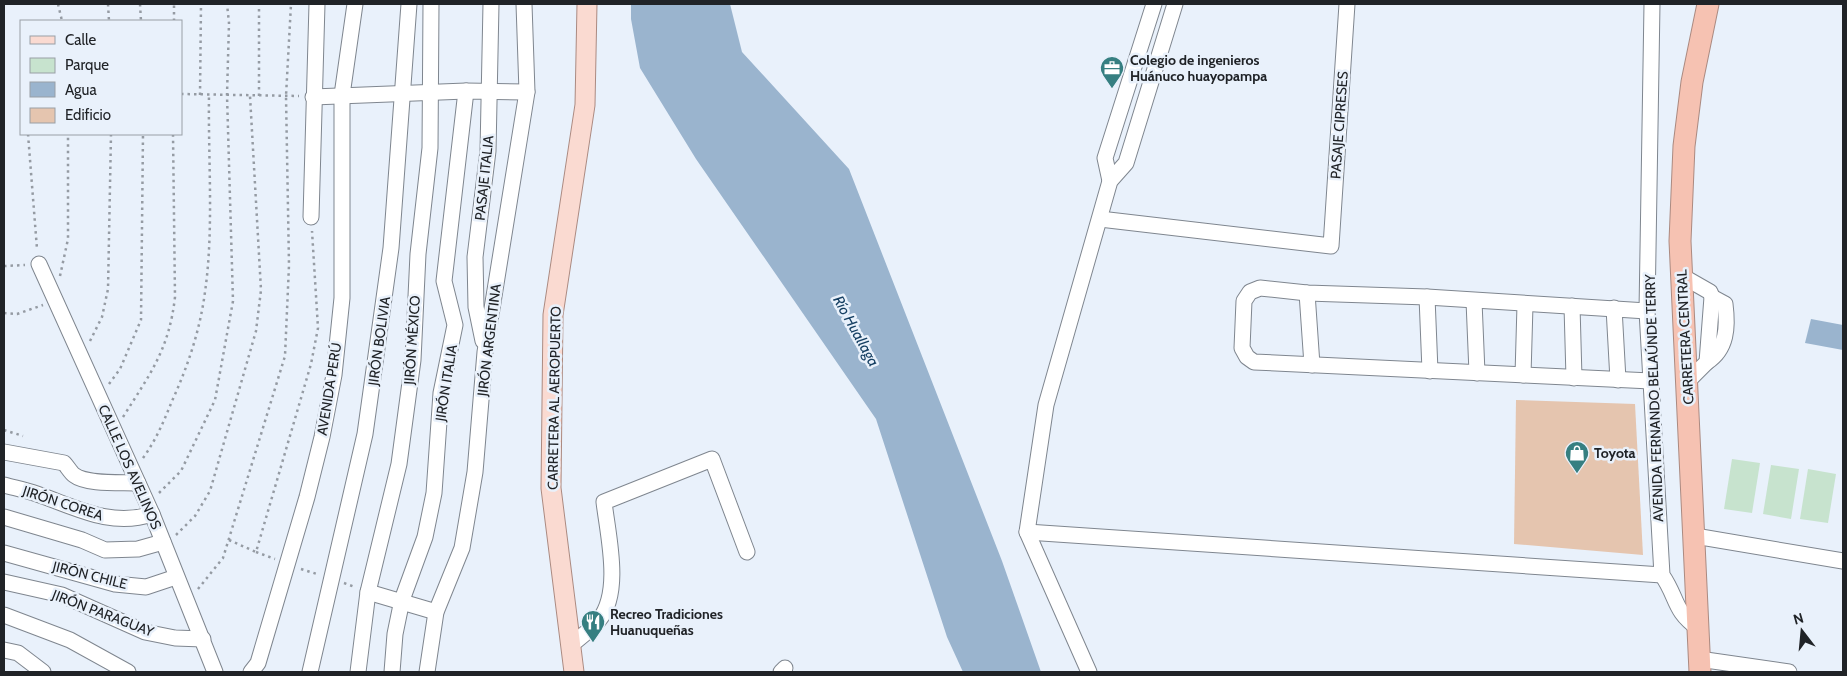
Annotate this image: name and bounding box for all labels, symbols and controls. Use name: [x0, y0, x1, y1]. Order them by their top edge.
legend: [20, 20, 182, 135]
text: Calle: [65, 31, 96, 49]
place label: Colegio de ingenieros Huánuco huayopampa: [1130, 51, 1267, 85]
office icon: Colegio de ingenieros Huánuco huayopampa: [1099, 55, 1125, 89]
text: Parque: [65, 56, 109, 74]
street label: PASAJE CIPRESES: [1326, 71, 1352, 179]
text: Agua: [65, 81, 97, 99]
text: Edificio: [65, 106, 111, 124]
street label: PASAJE ITALIA: [471, 134, 497, 221]
street label: CARRETERA CENTRAL: [1672, 269, 1698, 405]
street label: AVENIDA FERNANDO BELAÚNDE TERRY: [1641, 273, 1667, 522]
street label: JIRÓN ARGENTINA: [473, 282, 505, 398]
water label: Río Huallaga: [829, 293, 883, 369]
street label: JIRÓN BOLIVIA: [364, 295, 394, 388]
street label: JIRÓN MÉXICO: [400, 295, 424, 386]
street label: CARRETERA AL AEROPUERTO: [543, 306, 565, 490]
street label: AVENIDA PERÚ: [313, 341, 345, 437]
street label: JIRÓN ITALIA: [431, 343, 461, 424]
street label: CALLE LOS AVELINOS: [94, 402, 166, 532]
shop icon: Toyota: [1564, 440, 1590, 474]
place label: Toyota: [1594, 444, 1636, 462]
street label: JIRÓN COREA: [20, 481, 106, 525]
street label: JIRÓN CHILE: [50, 557, 129, 593]
street label: JIRÓN PARAGUAY: [49, 585, 157, 641]
place label: Recreo Tradiciones Huanuqueñas: [610, 605, 723, 639]
north arrow: [1777, 606, 1827, 656]
text: N: [1791, 608, 1806, 629]
restaurant icon: Recreo Tradiciones Huanuqueñas: [580, 609, 606, 643]

